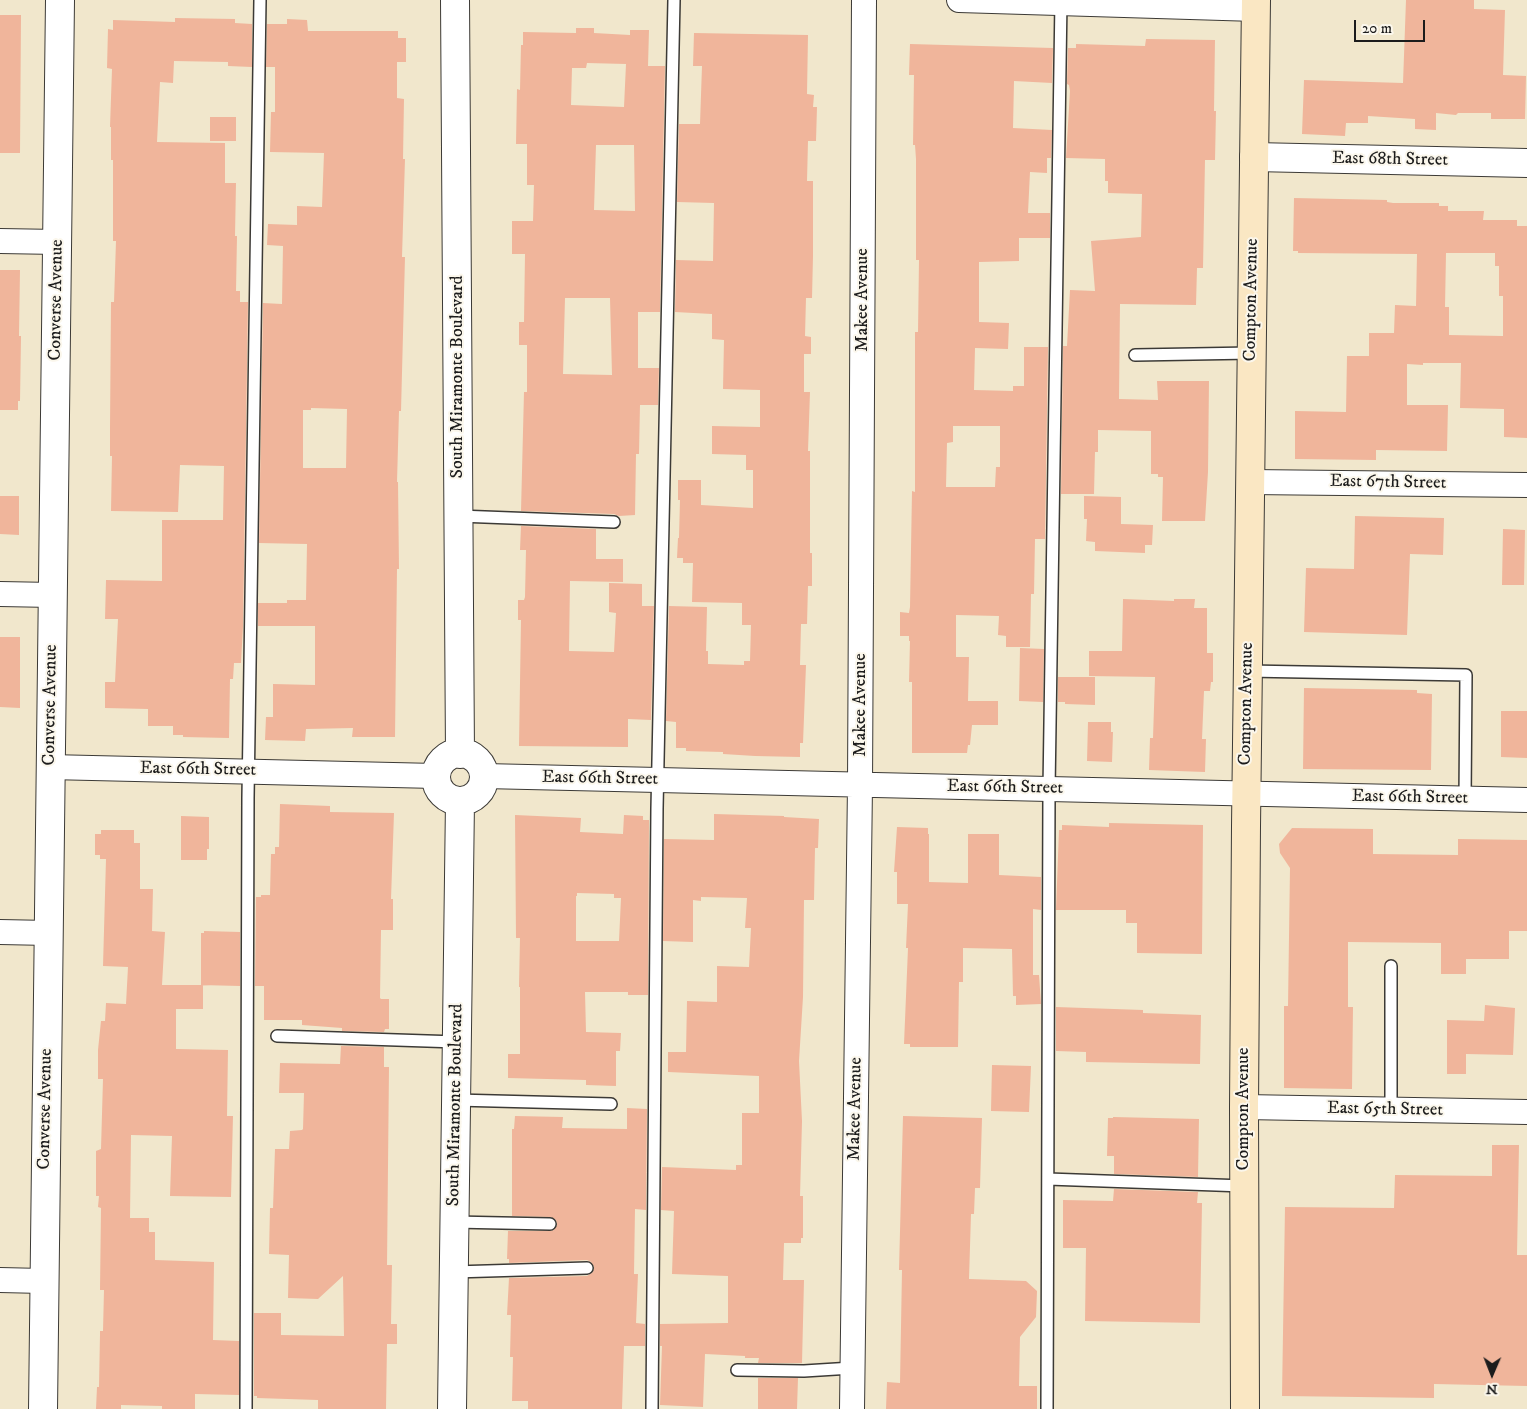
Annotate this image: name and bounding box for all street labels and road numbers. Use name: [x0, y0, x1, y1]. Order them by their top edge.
street label: East 68th Street: [1332, 148, 1448, 172]
street label: Compton Avenue: [1240, 238, 1264, 362]
street label: Converse Avenue: [45, 239, 69, 361]
street label: Makee Avenue: [852, 248, 874, 352]
street label: South Miramonte Boulevard: [447, 276, 469, 478]
street label: East 67th Street: [1330, 471, 1446, 495]
street label: Compton Avenue: [1235, 642, 1259, 766]
street label: Converse Avenue: [39, 644, 63, 766]
street label: Makee Avenue: [850, 653, 872, 757]
street label: East 66th Street: [140, 758, 256, 782]
street label: East 66th Street: [542, 767, 658, 791]
street label: East 66th Street: [947, 776, 1063, 800]
street label: East 66th Street: [1352, 786, 1468, 810]
street label: South Miramonte Boulevard: [443, 1003, 469, 1207]
street label: Converse Avenue: [34, 1048, 58, 1170]
street label: Compton Avenue: [1233, 1048, 1255, 1170]
street label: Makee Avenue: [844, 1057, 868, 1161]
street label: East 65th Street: [1327, 1098, 1443, 1122]

